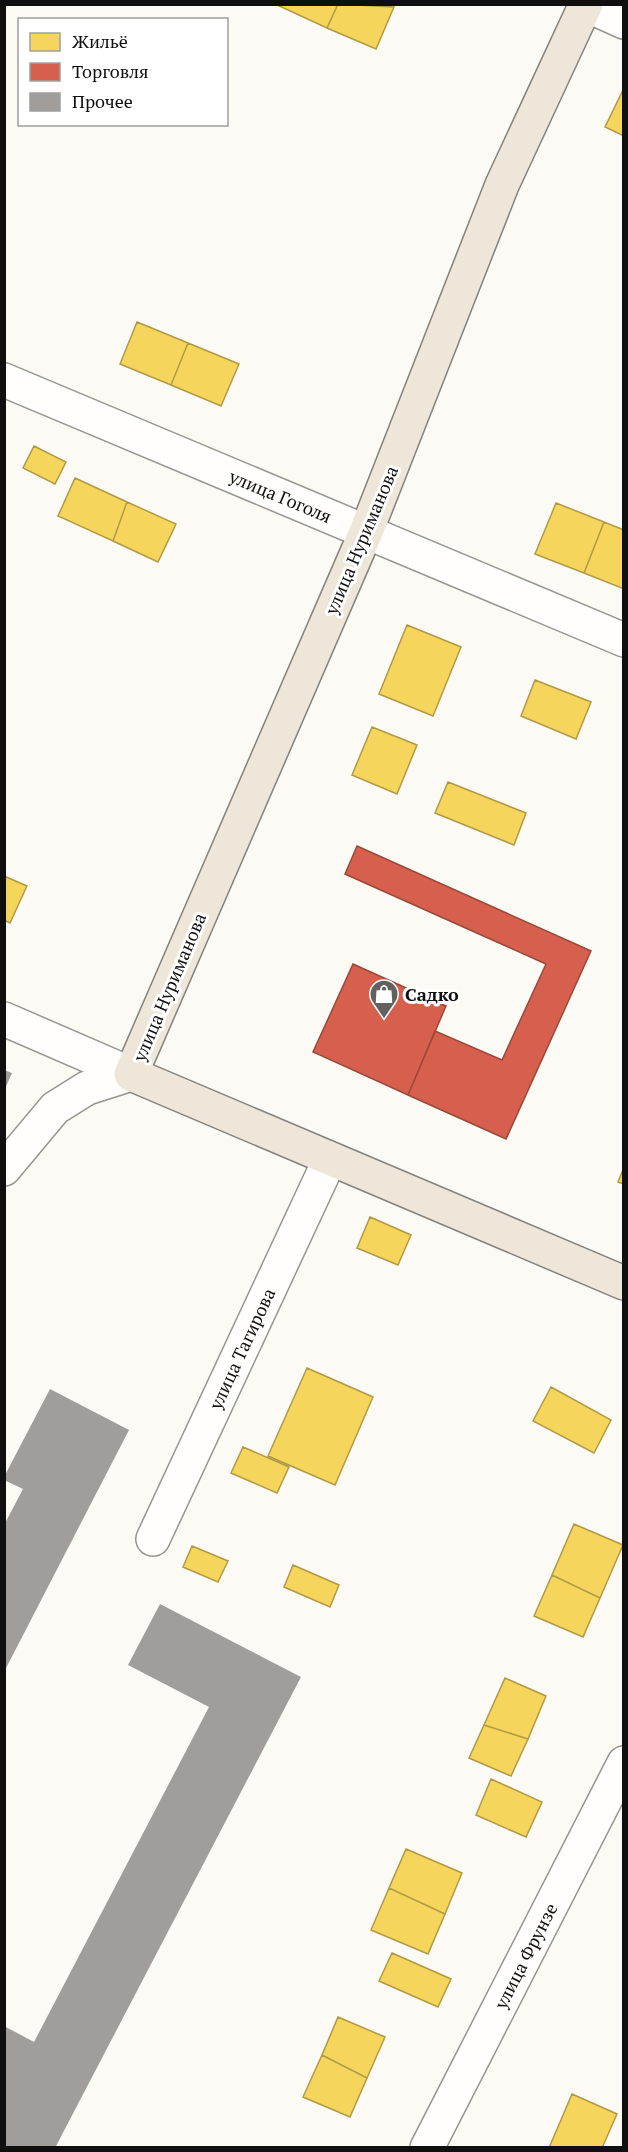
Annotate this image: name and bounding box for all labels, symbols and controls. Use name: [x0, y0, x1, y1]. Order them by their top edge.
legend: [18, 18, 228, 126]
text: Жильё: [72, 29, 128, 53]
text: Торговля: [72, 59, 149, 83]
text: Прочее: [72, 89, 133, 113]
street label: улица Нуриманова: [318, 462, 403, 619]
street label: улица Гоголя: [225, 464, 336, 528]
street label: улица Нуриманова: [126, 909, 211, 1066]
shop icon: Садко: [368, 978, 400, 1020]
place label: Садко: [405, 982, 459, 1006]
street label: улица Тагирова: [203, 1284, 280, 1414]
street label: улица Фрунзе: [488, 1899, 562, 2014]

